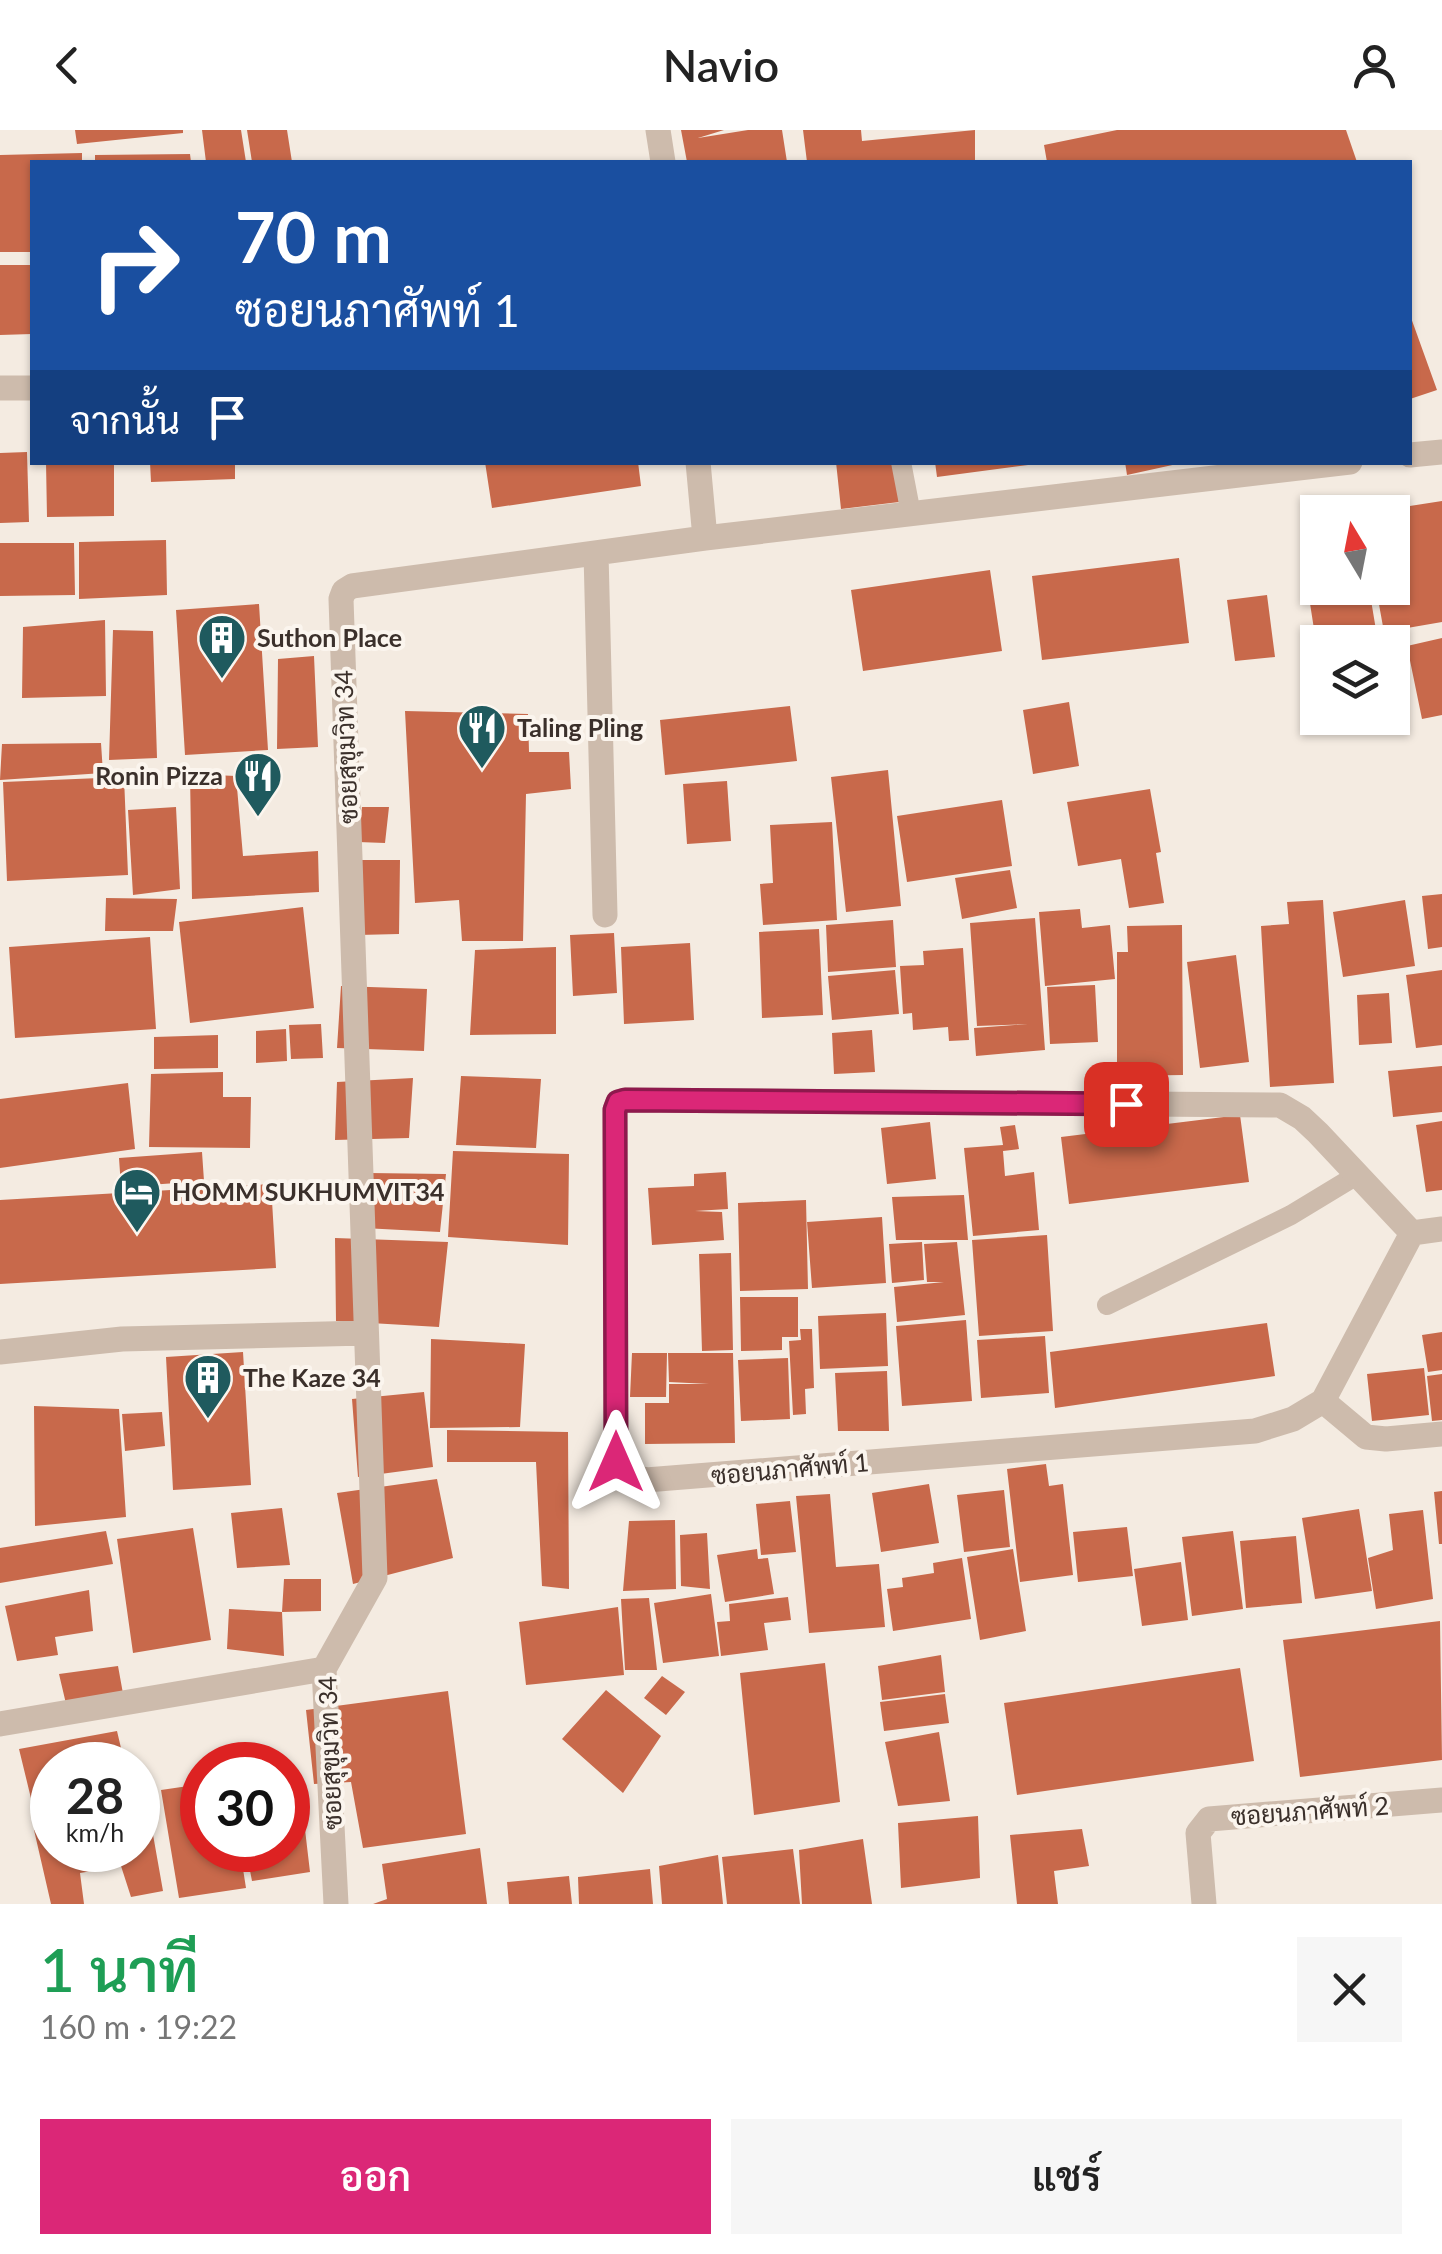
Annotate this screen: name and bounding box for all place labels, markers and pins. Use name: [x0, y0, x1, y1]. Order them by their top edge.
building icon: Suthon Place: [196, 612, 248, 680]
place label: Suthon Place: [257, 622, 402, 652]
restaurant icon: Taling Pling: [456, 702, 508, 770]
place label: Taling Pling: [517, 712, 643, 742]
restaurant icon: Ronin Pizza: [232, 750, 284, 818]
place label: Ronin Pizza: [95, 760, 223, 790]
pin: [1084, 1062, 1169, 1147]
hotel icon: HOMM SUKHUMVIT34: [111, 1166, 163, 1234]
place label: HOMM SUKHUMVIT34: [172, 1176, 444, 1206]
building icon: The Kaze 34: [182, 1352, 234, 1420]
place label: The Kaze 34: [243, 1362, 381, 1392]

